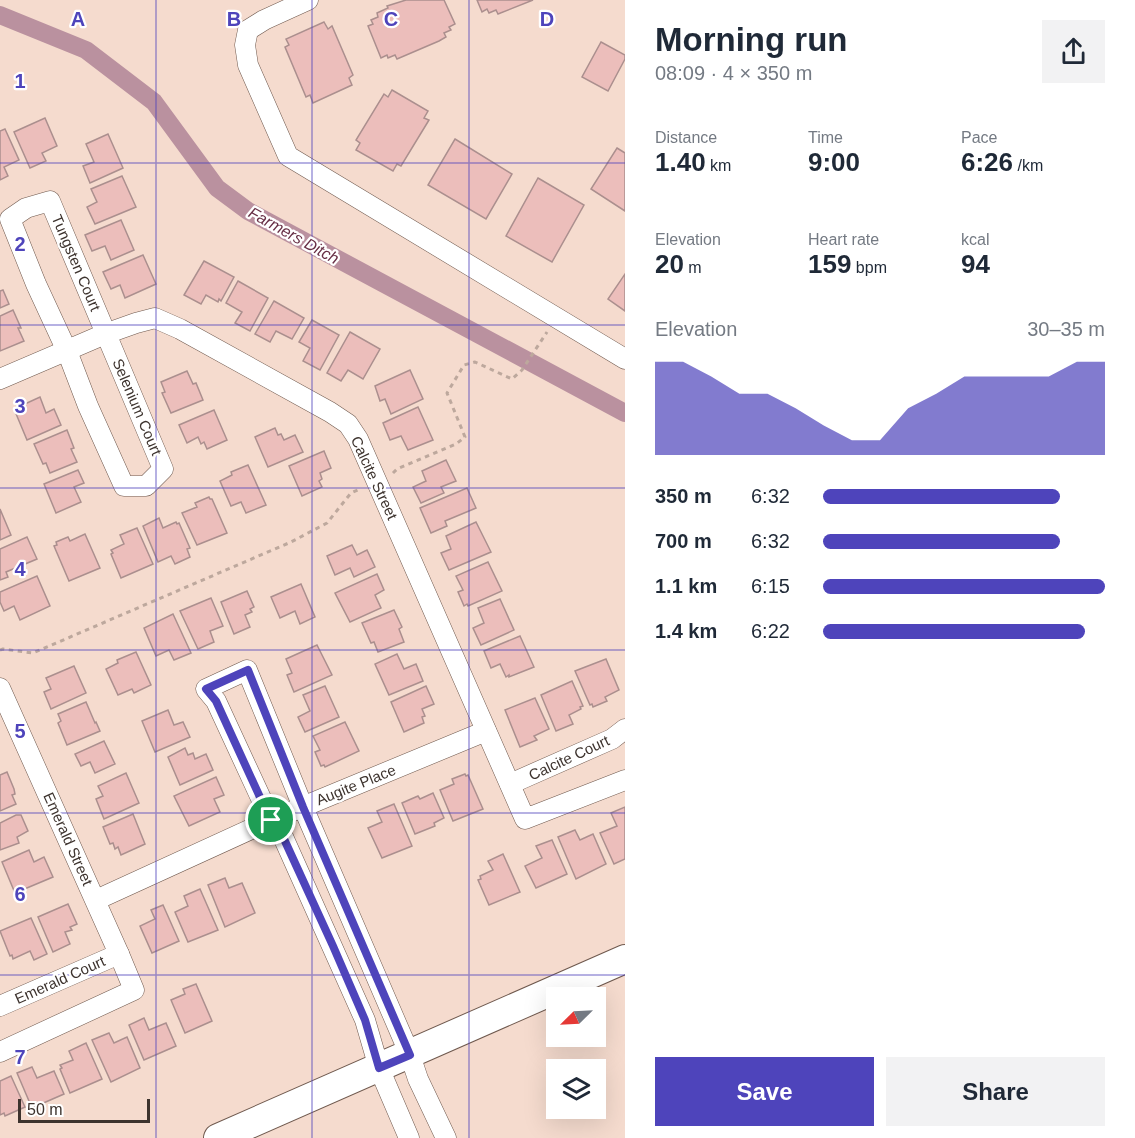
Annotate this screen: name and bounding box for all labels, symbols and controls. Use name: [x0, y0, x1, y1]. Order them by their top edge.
text: A: [71, 8, 85, 30]
text: B: [227, 8, 241, 30]
text: C: [384, 8, 398, 30]
text: D: [540, 8, 554, 30]
button: share: [1042, 20, 1105, 83]
text: Morning run: [655, 21, 847, 58]
text: 08:09 · 4 × 350 m: [655, 62, 812, 84]
text: 1: [14, 70, 26, 92]
text: Distance: [655, 129, 717, 146]
text: Time: [808, 129, 843, 146]
text: Pace: [961, 129, 997, 146]
text: 1.40: [655, 147, 706, 177]
text: 9:00: [808, 147, 860, 177]
text: 6:26: [961, 147, 1013, 177]
text: km: [706, 157, 731, 174]
text: /km: [1013, 157, 1043, 174]
water label: Farmers Ditch: [246, 204, 342, 267]
street label: Tungsten Court: [49, 212, 105, 314]
text: Elevation: [655, 231, 721, 248]
text: Heart rate: [808, 231, 879, 248]
text: kcal: [961, 231, 989, 248]
text: 2: [14, 233, 26, 255]
text: 20: [655, 249, 684, 279]
text: 159: [808, 249, 851, 279]
text: 94: [961, 249, 990, 279]
text: m: [684, 259, 702, 276]
text: bpm: [851, 259, 887, 276]
text: Elevation: [655, 318, 737, 340]
text: 30–35 m: [1027, 318, 1105, 340]
street label: Selenium Court: [109, 356, 166, 458]
text: 3: [14, 395, 26, 417]
street label: Calcite Street: [348, 433, 402, 523]
text: 350 m: [655, 485, 712, 507]
text: 6:32: [751, 485, 790, 507]
text: 700 m: [655, 530, 712, 552]
text: 6:32: [751, 530, 790, 552]
text: 4: [14, 558, 26, 580]
text: 1.1 km: [655, 575, 717, 597]
text: 6:15: [751, 575, 790, 597]
text: 1.4 km: [655, 620, 717, 642]
text: 6:22: [751, 620, 790, 642]
text: 5: [14, 720, 26, 742]
street label: Calcite Court: [526, 731, 612, 784]
street label: Augite Place: [314, 761, 398, 808]
street label: Emerald Street: [40, 790, 97, 889]
pin: [245, 794, 296, 845]
icon: arrive: [254, 803, 287, 836]
text: 6: [14, 883, 26, 905]
street label: Emerald Court: [12, 952, 108, 1007]
north arrow: [546, 987, 606, 1047]
map controls: [546, 987, 606, 1119]
text: 7: [14, 1046, 26, 1068]
button: Save: [655, 1057, 874, 1126]
button: Share: [886, 1057, 1105, 1126]
button: layers: [546, 1059, 606, 1119]
scale bar: [18, 1096, 150, 1124]
text: 50 m: [27, 1101, 63, 1118]

